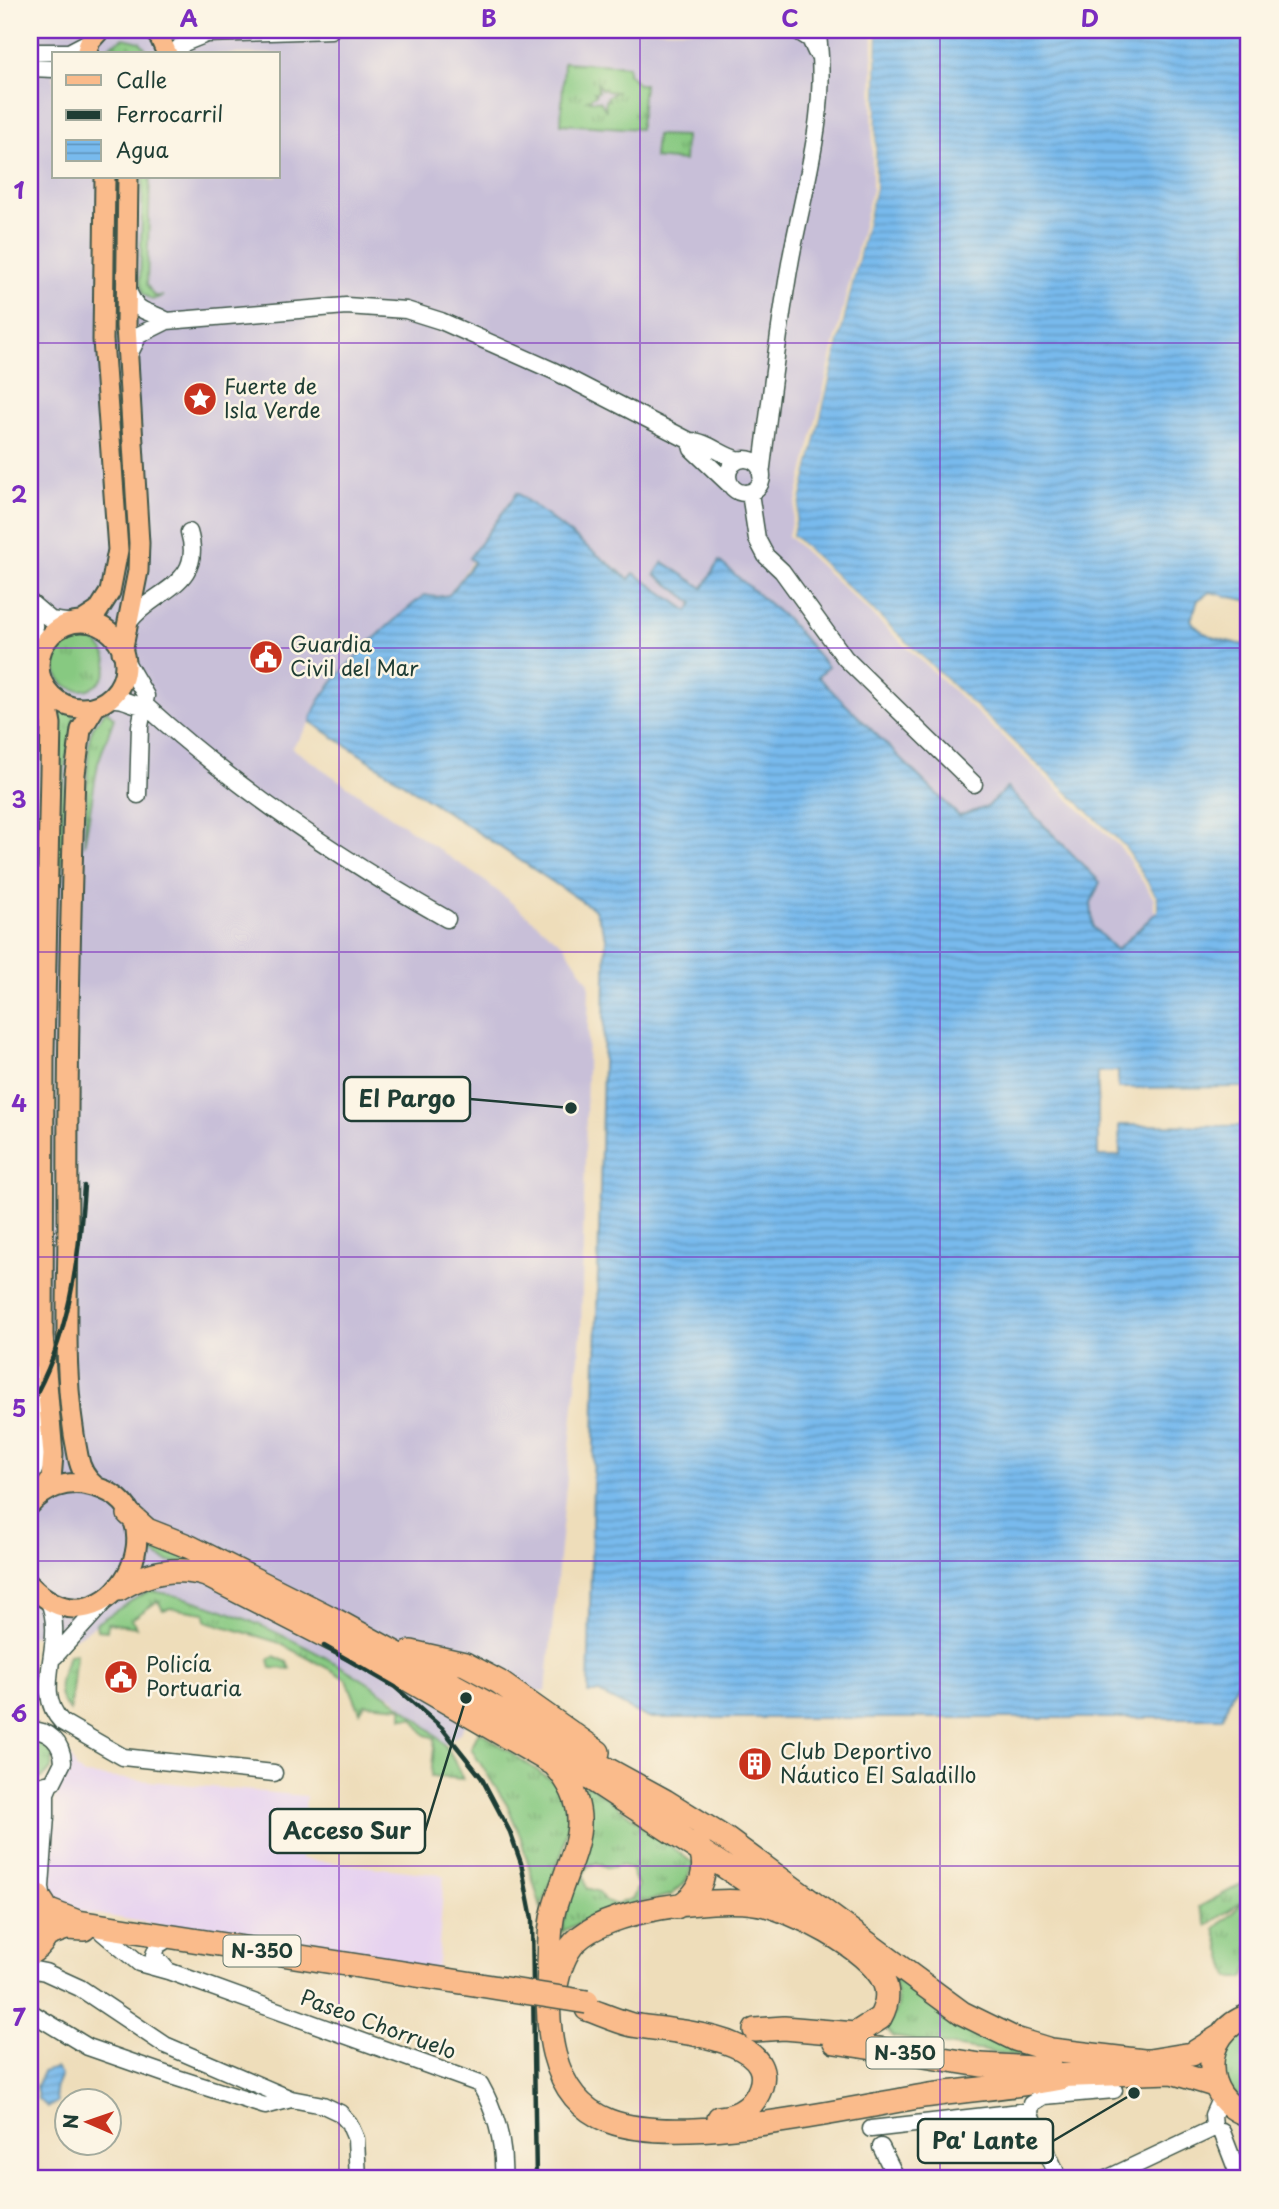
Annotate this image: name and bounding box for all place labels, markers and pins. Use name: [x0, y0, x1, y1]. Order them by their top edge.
place label: Fuerte de Isla Verde: [224, 369, 321, 425]
place icon: Fuerte de Isla Verde: [181, 380, 219, 418]
place label: Guardia Civil del Mar: [290, 627, 419, 683]
public building icon: Guardia Civil del Mar: [247, 638, 285, 676]
callout: El Pargo: [344, 1077, 470, 1121]
place label: Policía Portuaria: [146, 1647, 242, 1703]
public building icon: Policía Portuaria: [102, 1658, 140, 1696]
place label: Club Deportivo Náutico El Saladillo: [780, 1734, 976, 1790]
building icon: Club Deportivo Náutico El Saladillo: [736, 1745, 774, 1783]
callout: Acceso Sur: [270, 1809, 425, 1853]
callout: Pa' Lante: [918, 2119, 1053, 2163]

